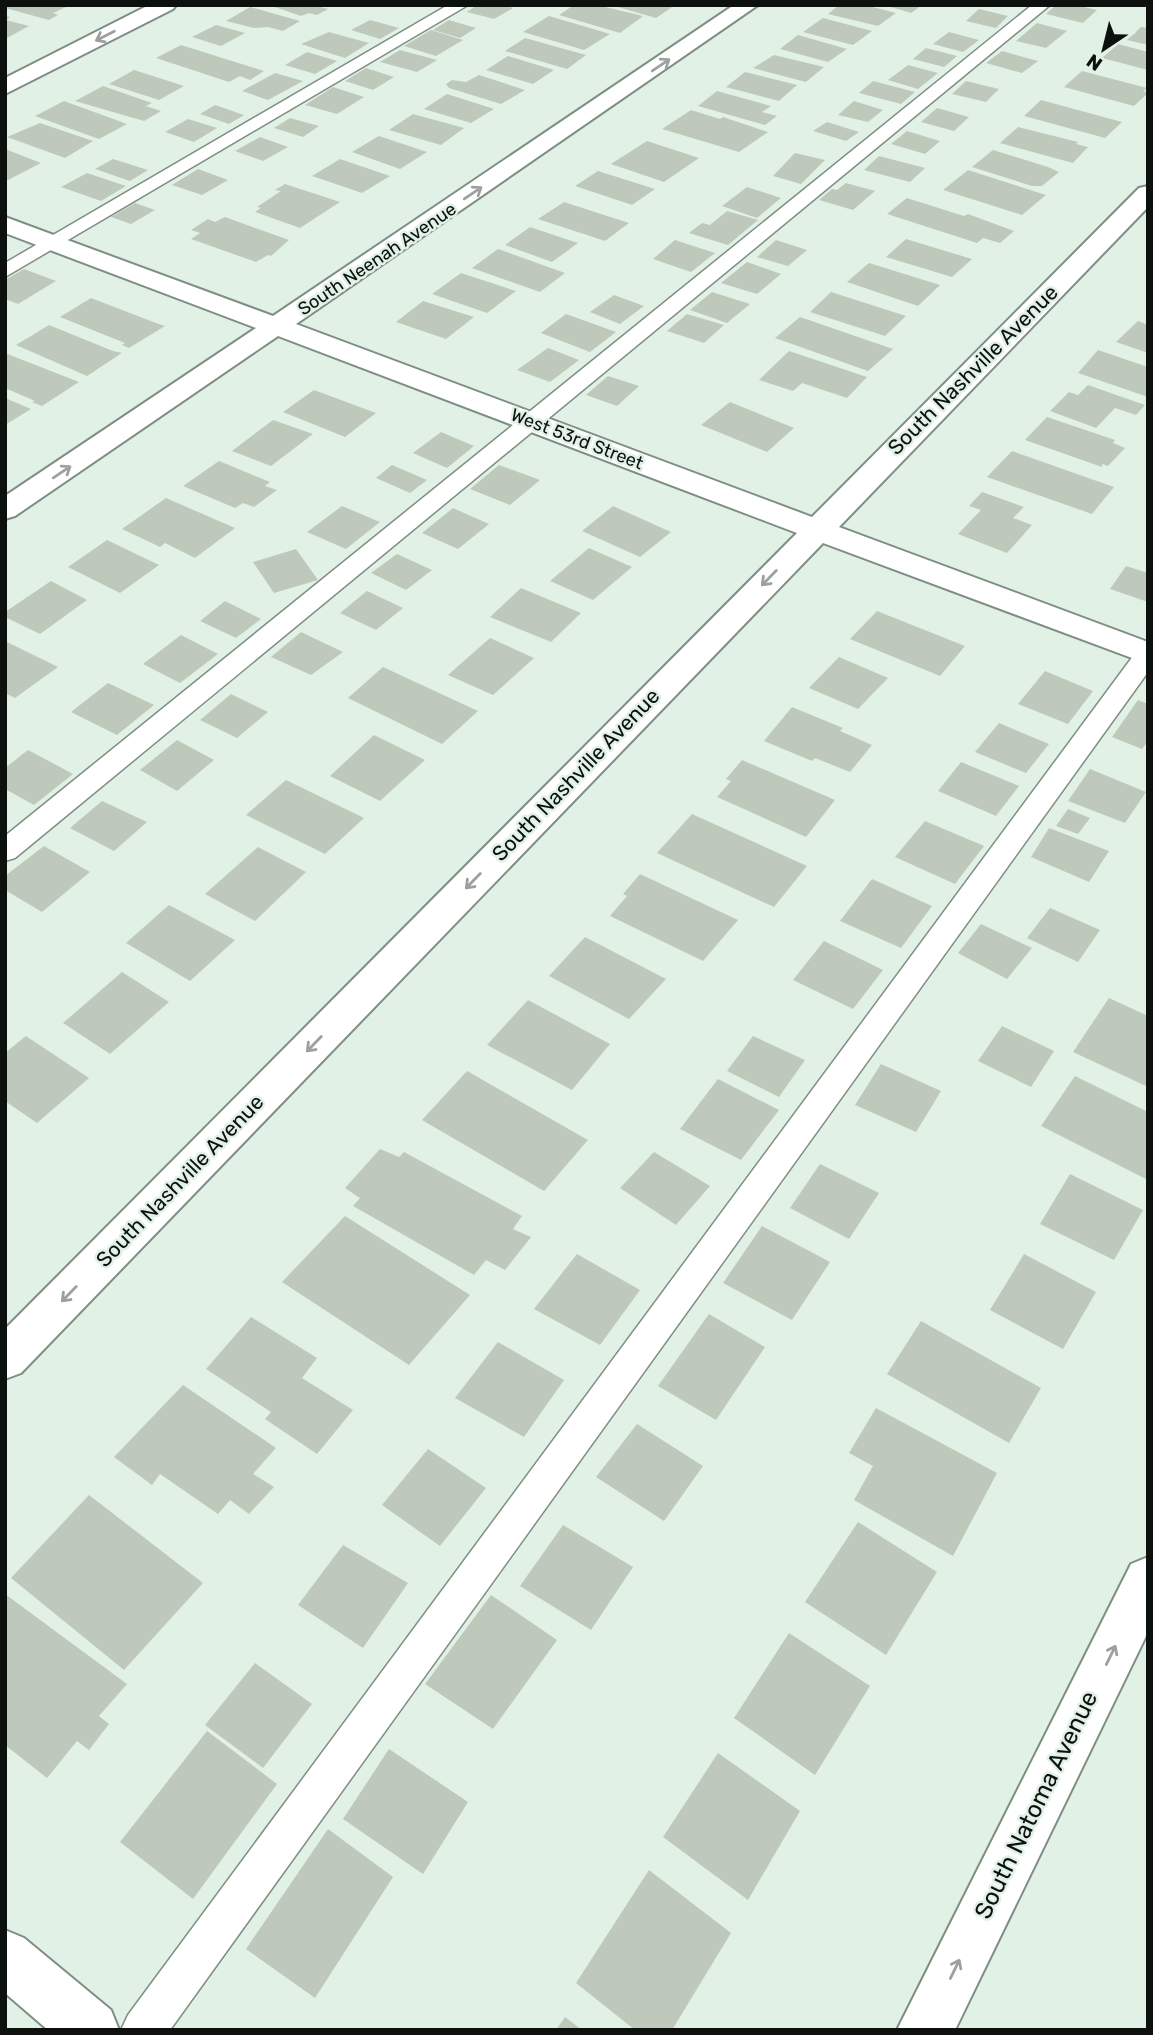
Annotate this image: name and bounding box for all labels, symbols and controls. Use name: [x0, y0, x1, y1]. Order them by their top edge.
north arrow: [1069, 14, 1139, 84]
one-way arrow: [95, 30, 116, 44]
text: N: [1082, 49, 1107, 76]
one-way arrow: [651, 58, 670, 72]
one-way arrow: [463, 186, 482, 200]
street label: South Neenah Avenue: [294, 198, 460, 320]
street label: South Nashville Avenue: [882, 279, 1063, 460]
street label: West 53rd Street: [508, 404, 646, 474]
one-way arrow: [52, 465, 71, 479]
one-way arrow: [760, 569, 777, 586]
street label: South Nashville Avenue: [487, 683, 665, 866]
one-way arrow: [464, 872, 481, 889]
one-way arrow: [305, 1035, 322, 1052]
street label: South Nashville Avenue: [91, 1089, 269, 1272]
one-way arrow: [61, 1285, 78, 1302]
one-way arrow: [1104, 1645, 1118, 1666]
street label: South Natoma Avenue: [969, 1687, 1103, 1923]
one-way arrow: [949, 1959, 963, 1980]

